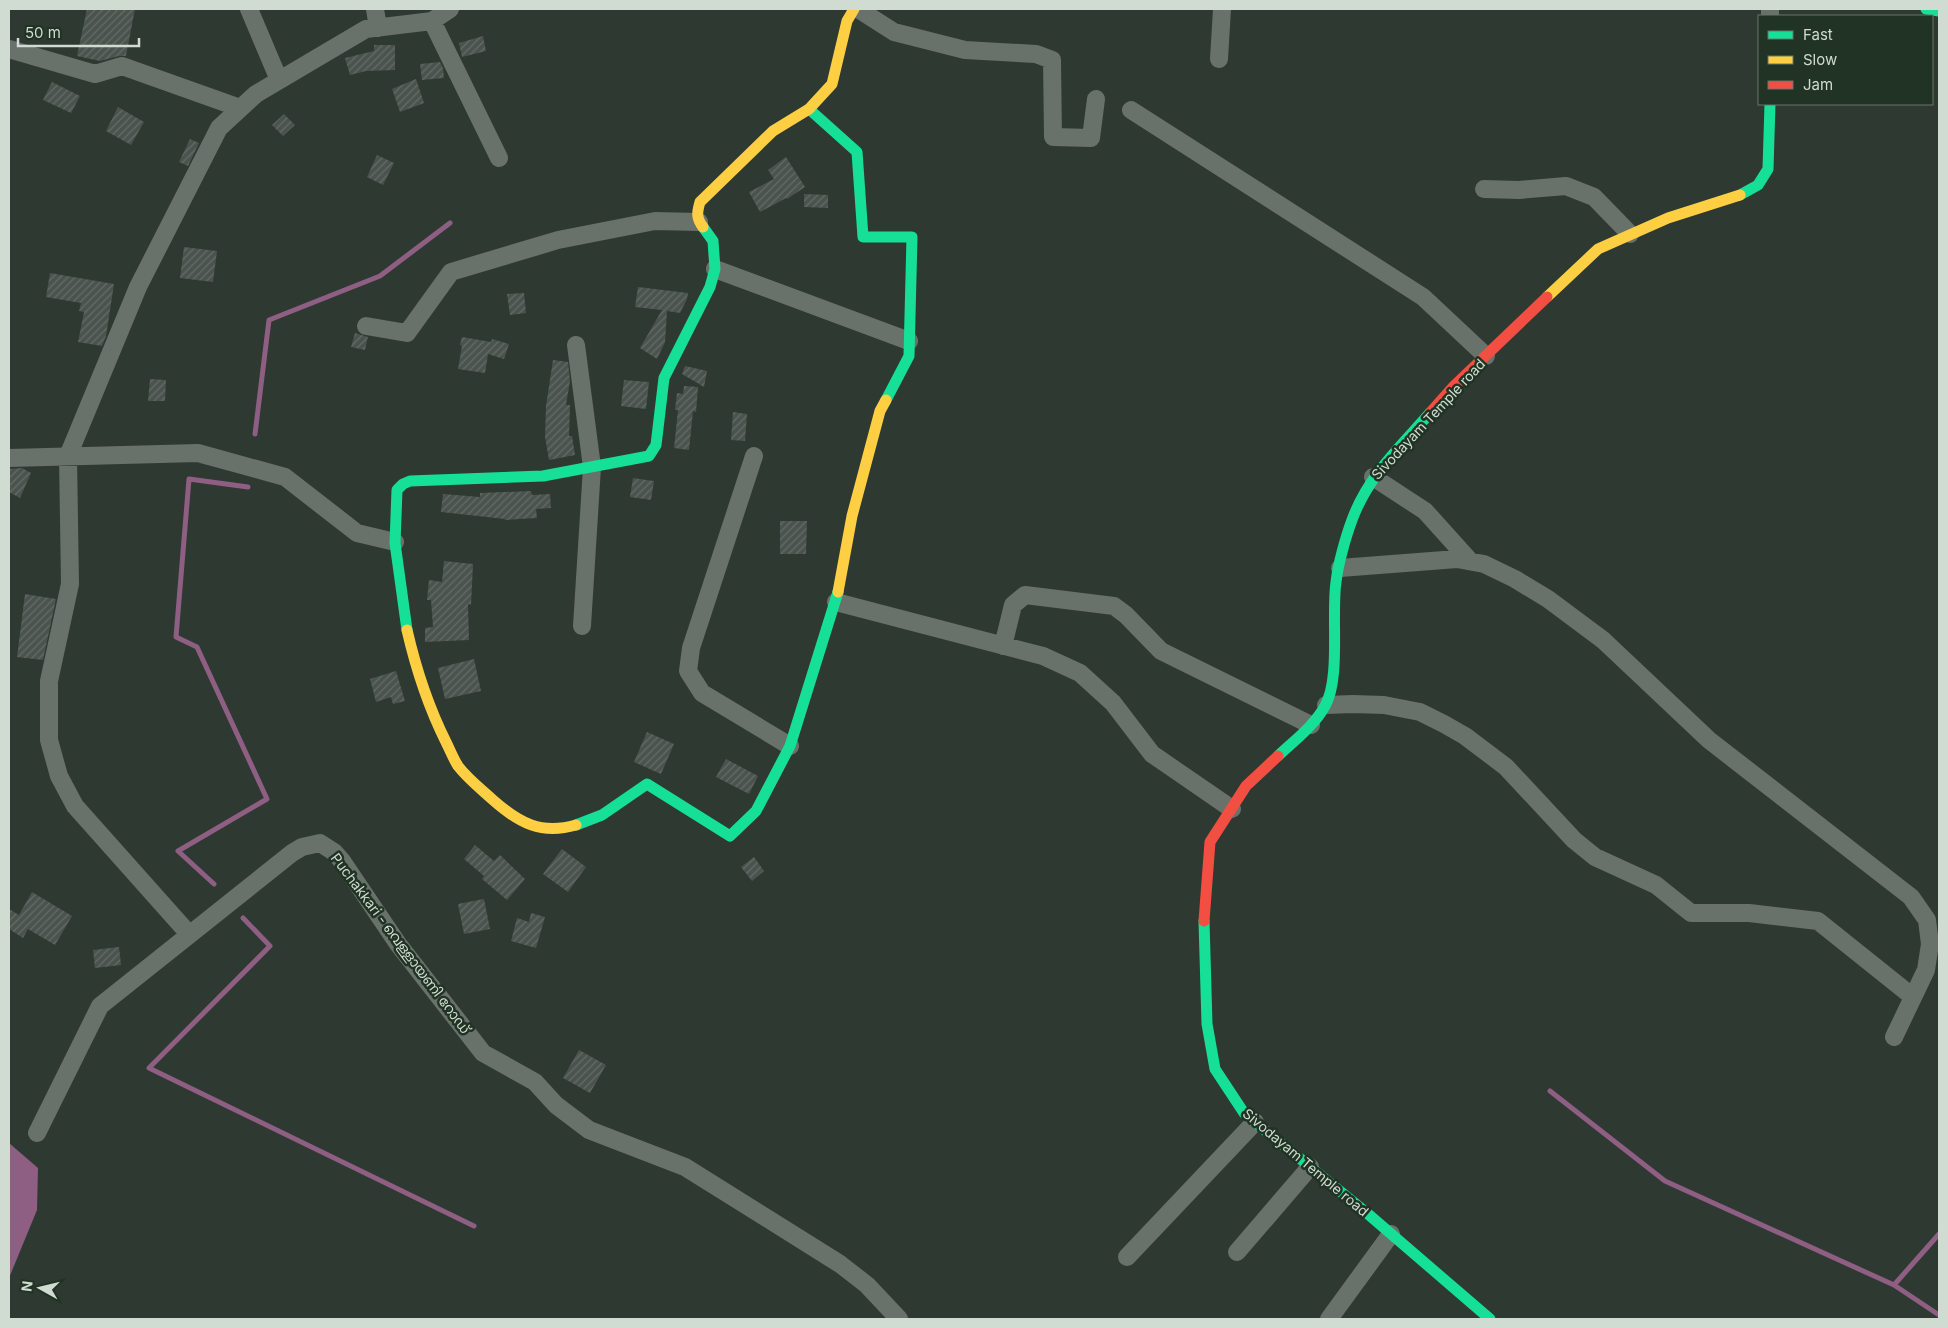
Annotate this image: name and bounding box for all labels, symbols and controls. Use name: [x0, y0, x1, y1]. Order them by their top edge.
scale bar: [18, 15, 139, 47]
legend: [1758, 15, 1933, 105]
text: 50 m: [25, 23, 61, 42]
text: Fast: [1803, 25, 1833, 44]
text: Slow: [1803, 50, 1837, 69]
text: Jam: [1803, 75, 1833, 94]
street label: Sivodayam Temple road: [1368, 355, 1488, 483]
street label: Puchakkari - വെള്ളായണി റോഡ്: [328, 850, 475, 1037]
street label: Sivodayam Temple road: [1240, 1104, 1372, 1220]
north arrow: [15, 1263, 65, 1313]
text: N: [17, 1280, 36, 1293]

